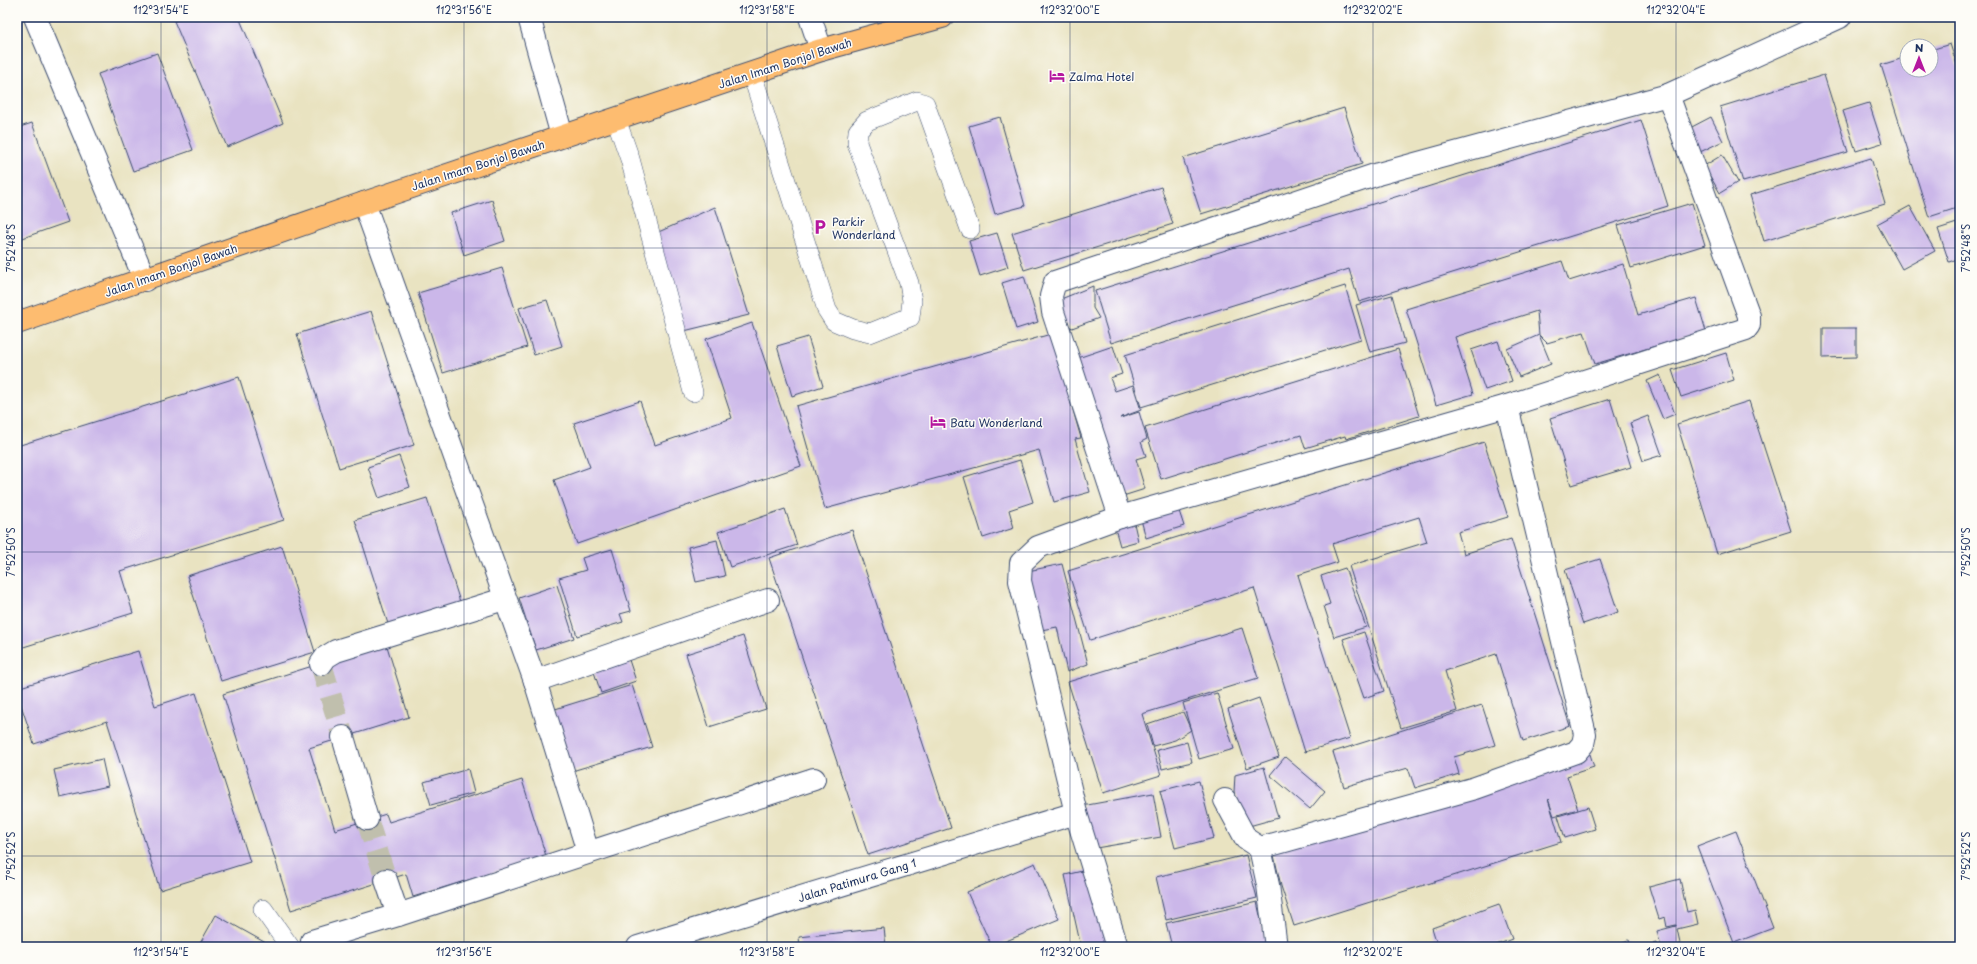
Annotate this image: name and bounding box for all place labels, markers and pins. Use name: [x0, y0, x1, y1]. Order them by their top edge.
hotel icon: Zalma Hotel: [1048, 67, 1066, 85]
place label: Zalma Hotel: [1069, 68, 1134, 85]
place label: Parkir Wonderland: [832, 213, 896, 243]
parking icon: Parkir Wonderland: [811, 218, 829, 236]
hotel icon: Batu Wonderland: [929, 413, 947, 431]
place label: Batu Wonderland: [950, 414, 1043, 431]

